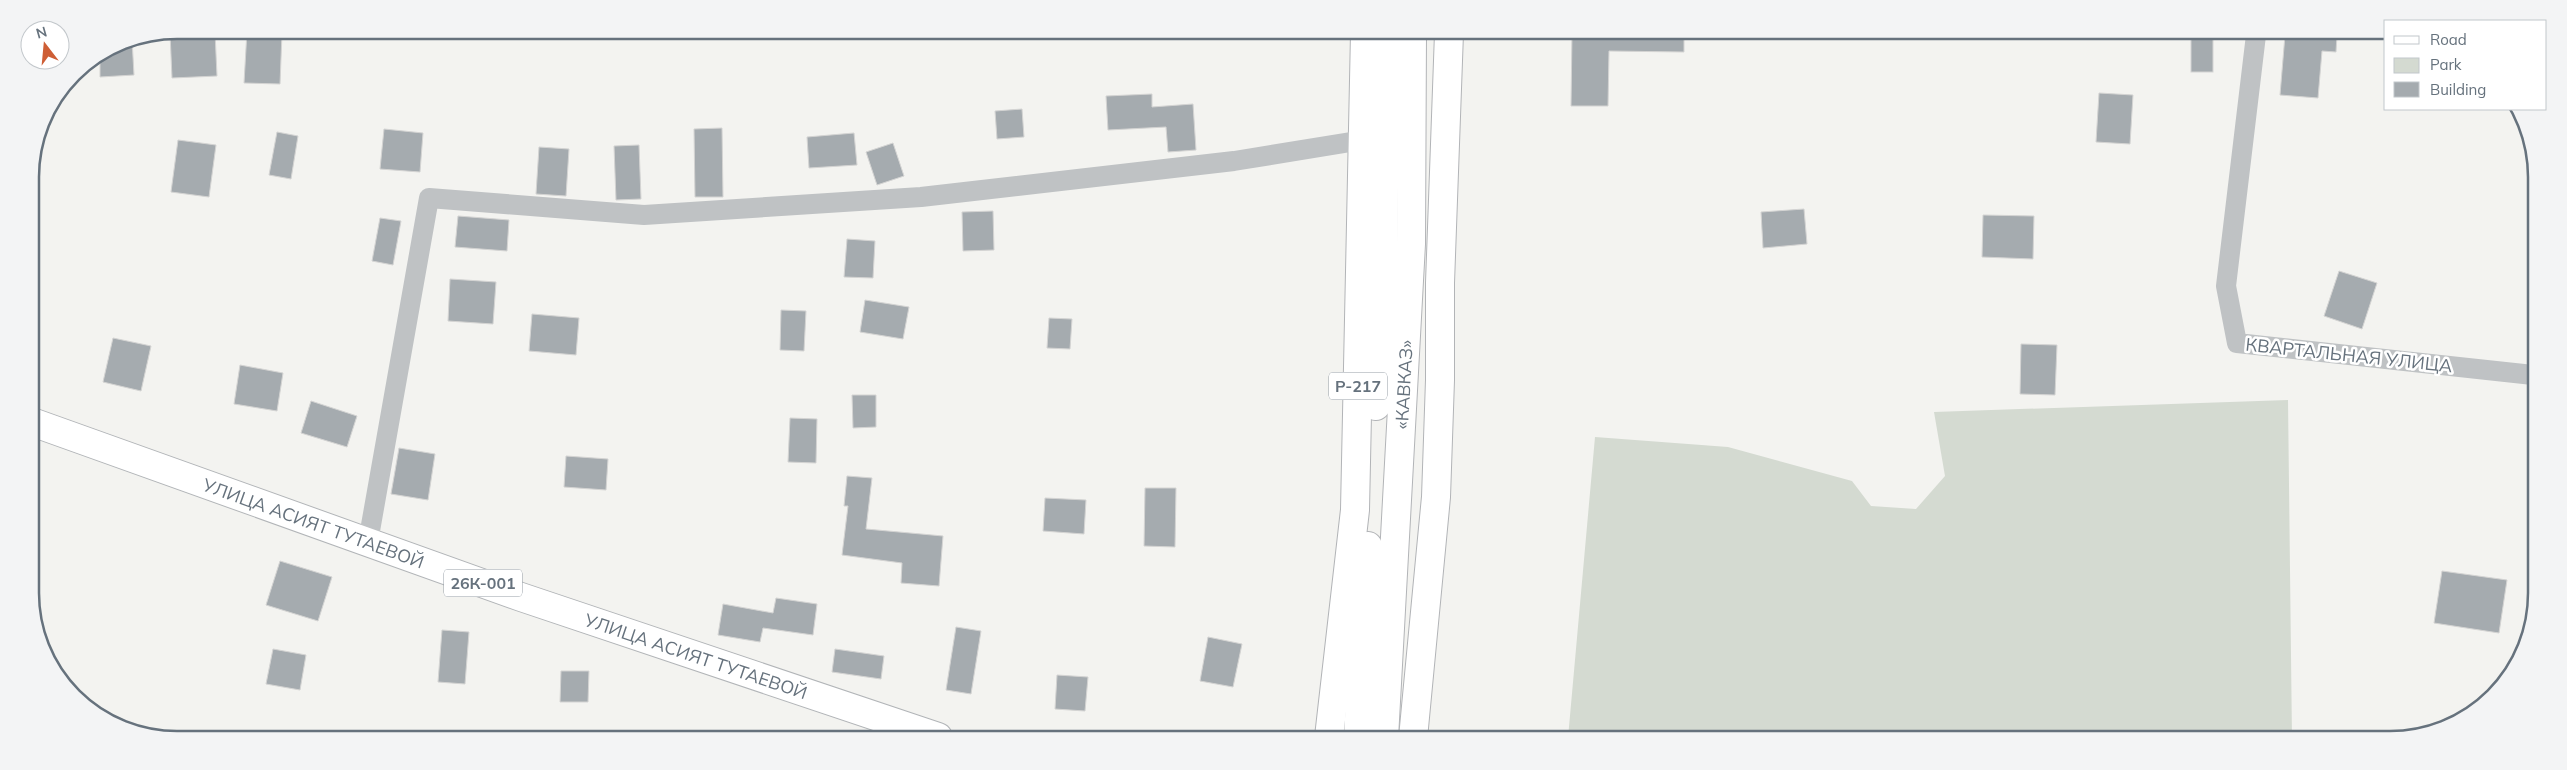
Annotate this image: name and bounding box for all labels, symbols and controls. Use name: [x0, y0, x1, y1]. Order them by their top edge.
north arrow: [20, 20, 70, 70]
legend: [2384, 20, 2547, 110]
text: N: [34, 22, 49, 43]
text: Road: [2430, 30, 2467, 49]
text: Park: [2430, 55, 2462, 74]
text: Building: [2430, 80, 2486, 99]
street label: КВАРТАЛЬНАЯ УЛИЦА: [2244, 333, 2454, 377]
street label: «КАВКАЗ»: [1389, 339, 1417, 430]
road number: Р-217: [1329, 372, 1387, 400]
street label: УЛИЦА АСИЯТ ТУТАЕВОЙ: [199, 472, 427, 573]
road number: 26К-001: [444, 570, 522, 596]
street label: УЛИЦА АСИЯТ ТУТАЕВОЙ: [581, 607, 810, 704]

